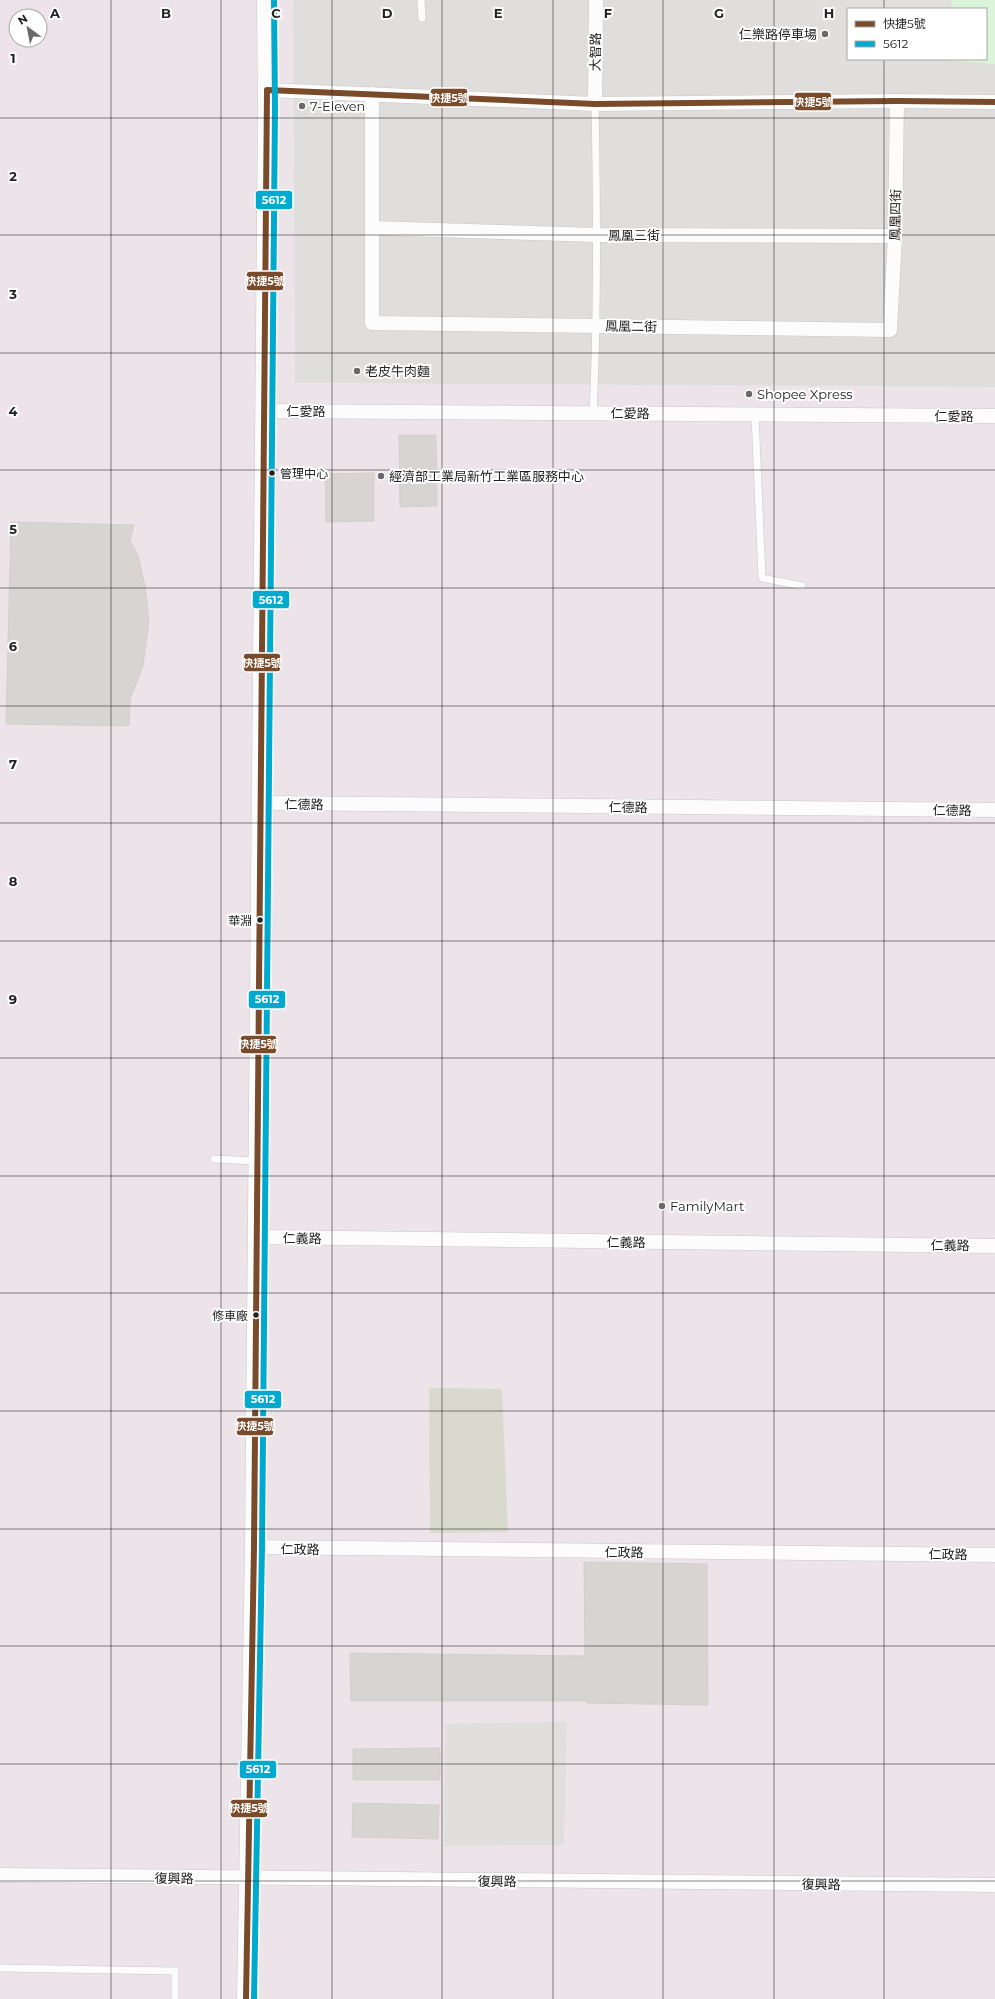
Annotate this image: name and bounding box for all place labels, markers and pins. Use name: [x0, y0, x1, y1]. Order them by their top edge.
place label: 仁樂路停車場: [739, 26, 817, 42]
marker: 仁樂路停車場: [820, 29, 830, 39]
place label: 7-Eleven: [310, 98, 365, 114]
marker: 7-Eleven: [297, 101, 307, 111]
place label: 老皮牛肉麵: [365, 363, 430, 379]
marker: 老皮牛肉麵: [352, 366, 362, 376]
place label: Shopee Xpress: [757, 386, 853, 402]
marker: Shopee Xpress: [744, 389, 754, 399]
place label: 管理中心: [280, 466, 328, 481]
marker: 管理中心: [267, 468, 277, 478]
place label: 經濟部工業局新竹工業區服務中心: [389, 468, 584, 484]
marker: 經濟部工業局新竹工業區服務中心: [376, 471, 386, 481]
place label: 華淵: [228, 913, 252, 928]
marker: 華淵: [255, 915, 265, 925]
place label: FamilyMart: [670, 1198, 744, 1214]
marker: FamilyMart: [657, 1201, 667, 1211]
place label: 修車廠: [212, 1308, 248, 1323]
marker: 修車廠: [251, 1310, 261, 1320]

